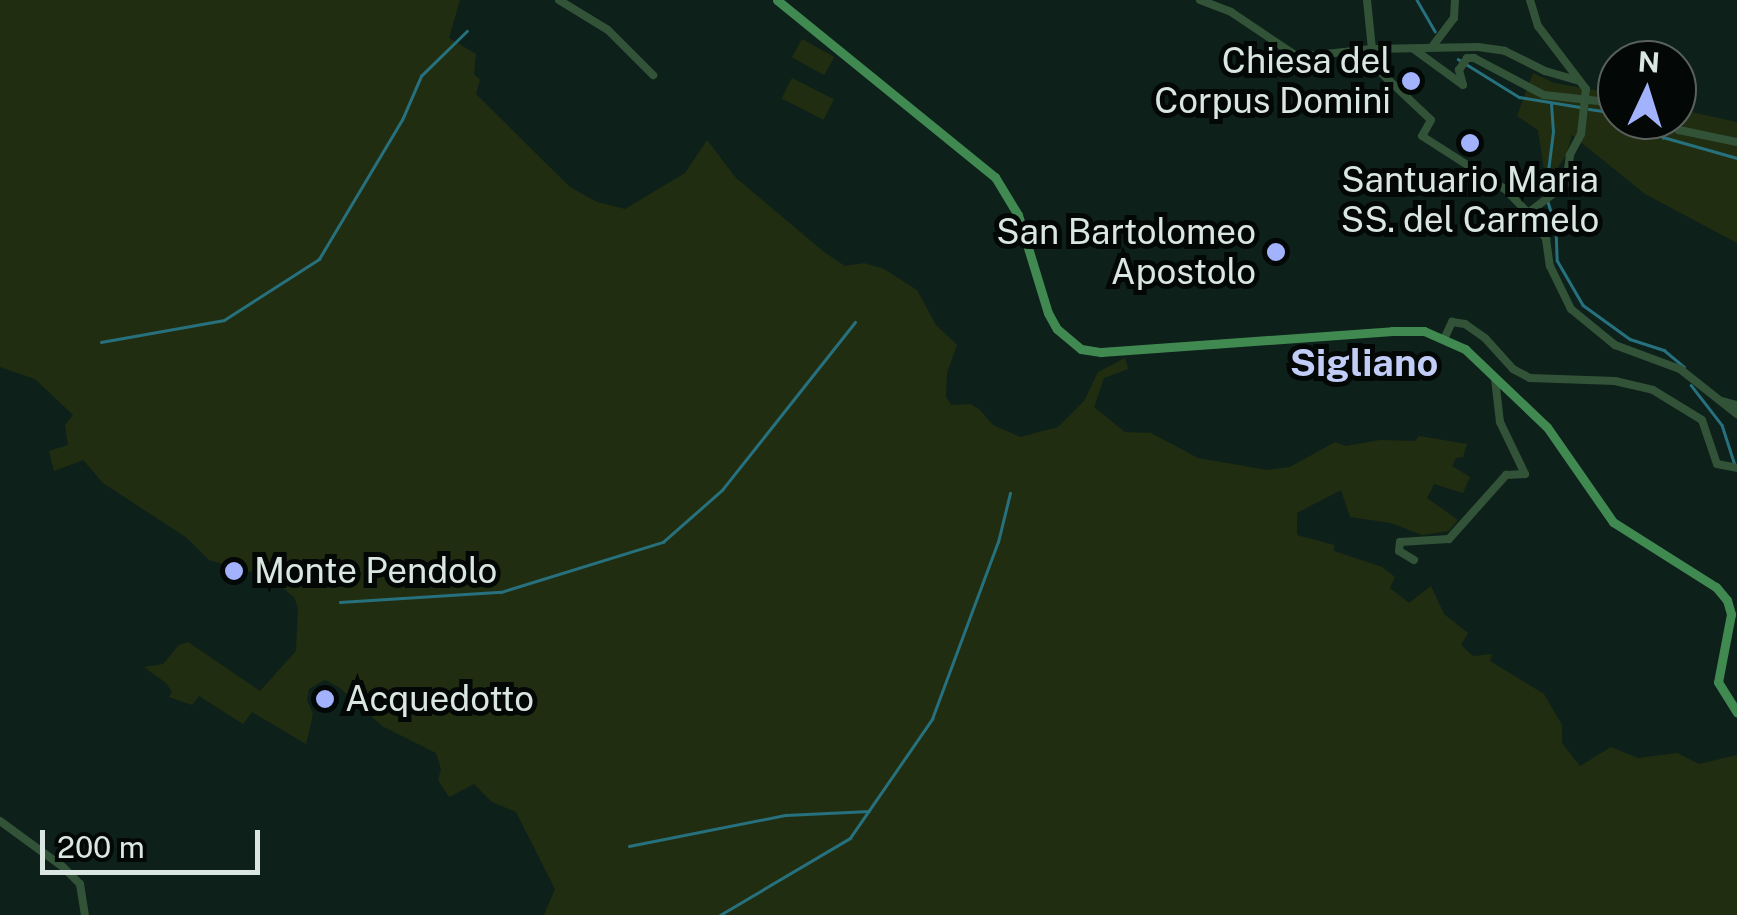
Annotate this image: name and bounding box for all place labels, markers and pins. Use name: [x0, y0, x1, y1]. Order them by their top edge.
place label: Chiesa del Corpus Domini: [1154, 40, 1391, 122]
marker: Chiesa del Corpus Domini: [1400, 70, 1422, 92]
marker: Santuario Maria SS. del Carmelo: [1459, 132, 1481, 154]
place label: Santuario Maria SS. del Carmelo: [1340, 159, 1600, 241]
place label: San Bartolomeo Apostolo: [996, 211, 1256, 293]
marker: San Bartolomeo Apostolo: [1265, 241, 1287, 263]
place label: Monte Pendolo: [254, 550, 498, 592]
marker: Monte Pendolo: [223, 560, 245, 582]
place label: Acquedotto: [345, 678, 534, 720]
marker: Acquedotto: [314, 688, 336, 710]

